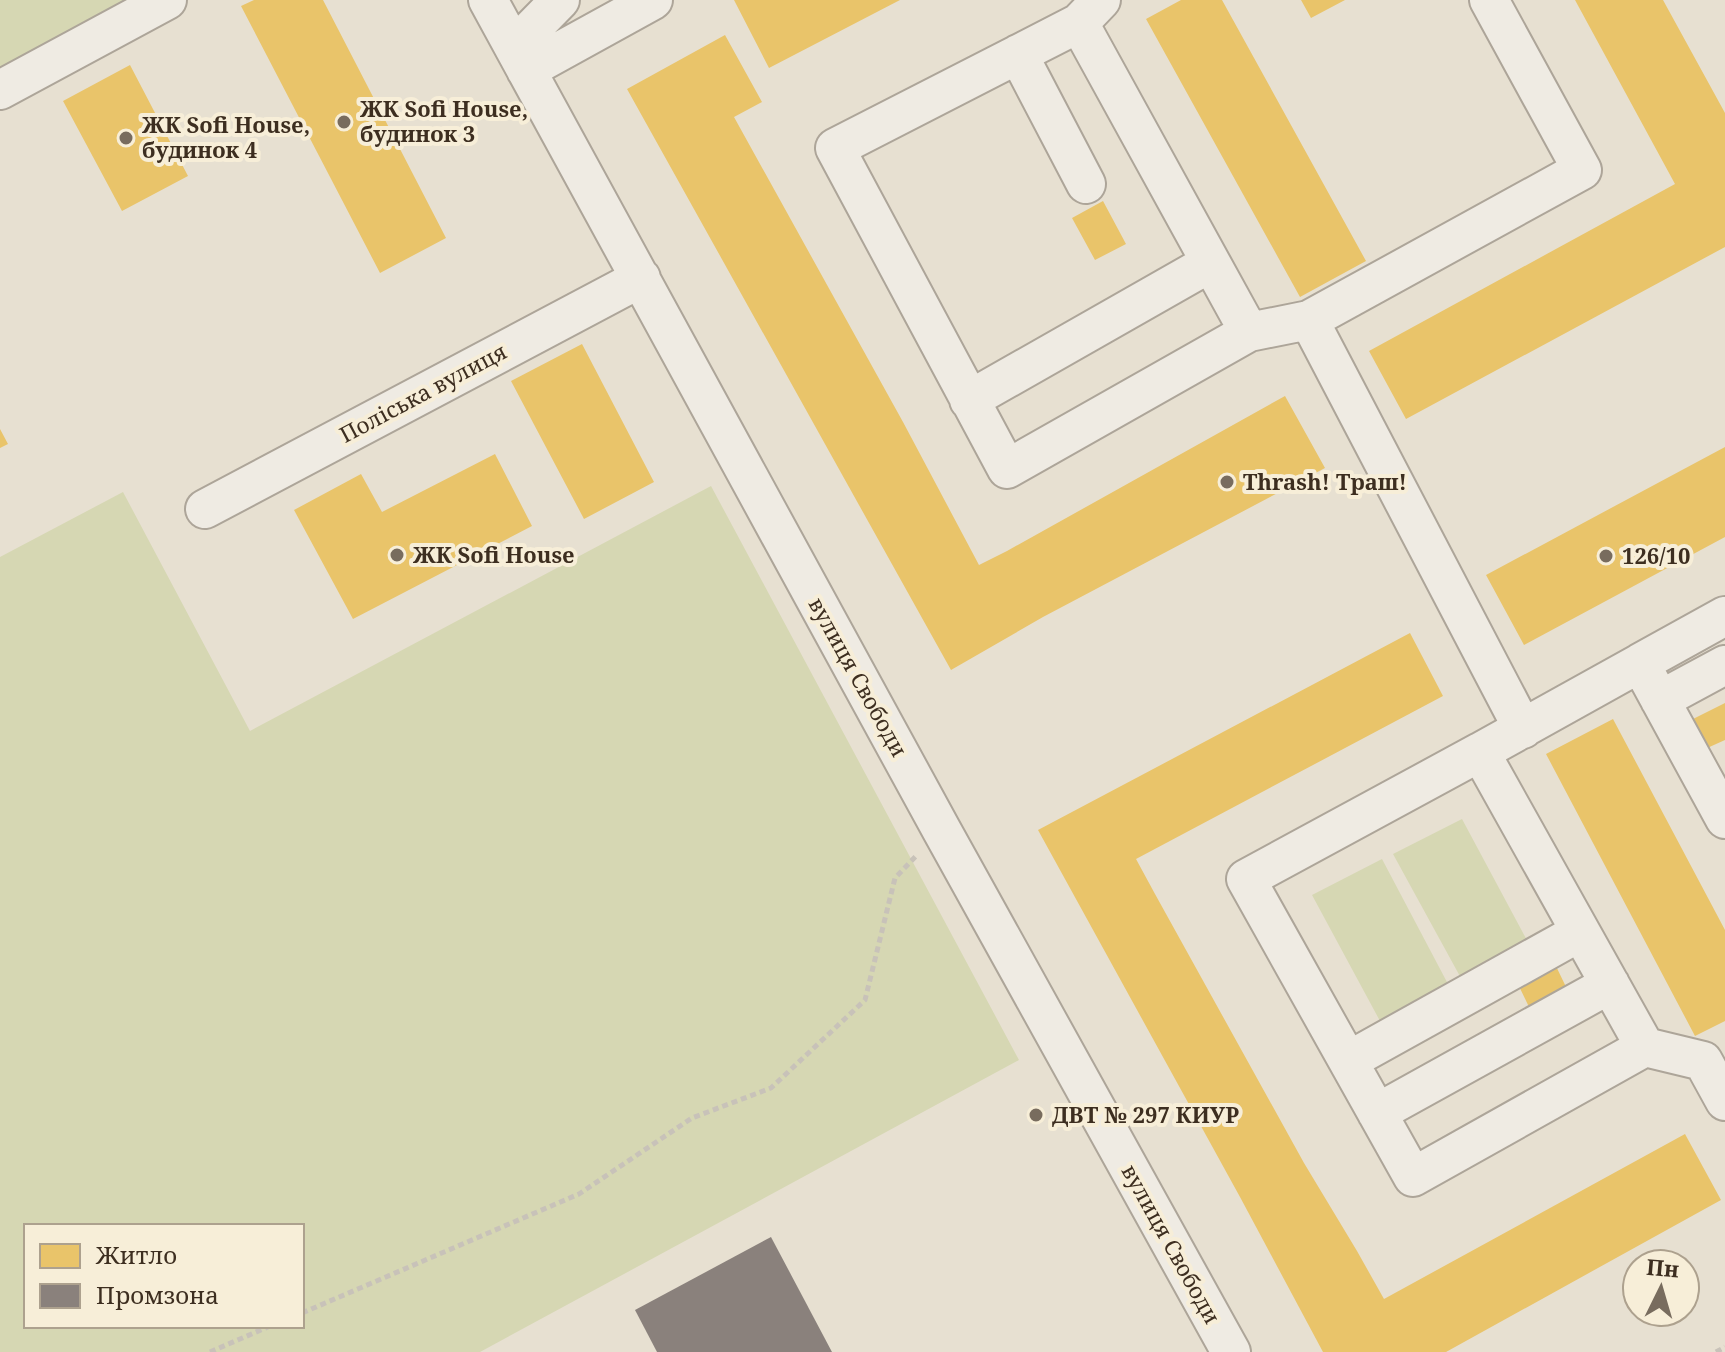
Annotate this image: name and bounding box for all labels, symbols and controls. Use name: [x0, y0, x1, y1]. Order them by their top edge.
place label: ЖК Sofi House, будинок 3: [360, 93, 528, 148]
place label: ЖК Sofi House, будинок 4: [142, 109, 310, 164]
marker: ЖК Sofi House, будинок 3: [335, 113, 353, 131]
marker: ЖК Sofi House, будинок 4: [117, 129, 135, 147]
street label: Поліська вулиця: [334, 335, 511, 449]
place label: Thrash! Траш!: [1243, 466, 1407, 496]
marker: Thrash! Траш!: [1218, 473, 1236, 491]
place label: ЖК Sofi House: [413, 539, 575, 569]
place label: 126/10: [1622, 540, 1691, 570]
marker: ЖК Sofi House: [388, 546, 406, 564]
marker: 126/10: [1597, 547, 1615, 565]
street label: вулиця Свободи: [803, 591, 915, 762]
place label: ДВТ № 297 КИУР: [1052, 1099, 1239, 1129]
marker: ДВТ № 297 КИУР: [1027, 1106, 1045, 1124]
street label: вулиця Свободи: [1116, 1158, 1228, 1329]
legend: [24, 1224, 304, 1328]
text: Житло: [95, 1238, 177, 1271]
north arrow: [1621, 1248, 1701, 1328]
text: Пн: [1645, 1251, 1680, 1283]
text: Промзона: [96, 1278, 219, 1311]

